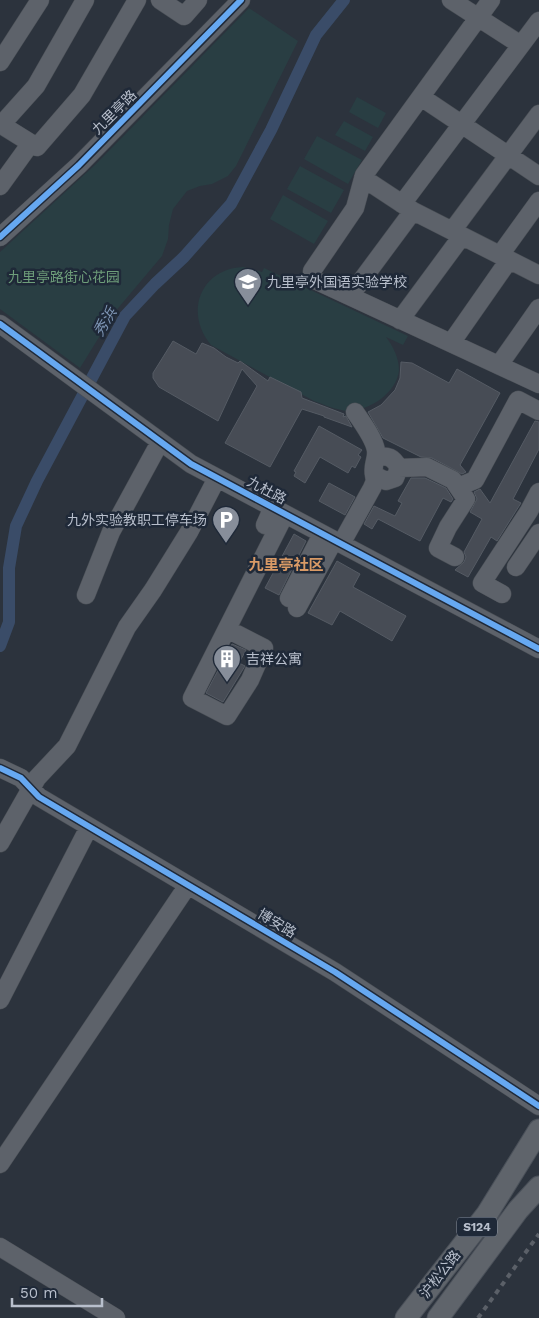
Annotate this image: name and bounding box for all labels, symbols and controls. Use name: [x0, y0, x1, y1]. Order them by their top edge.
street label: 九里亭路: [89, 87, 139, 137]
school or university icon: 九里亭外国语实验学校: [233, 267, 263, 306]
park label: 九里亭路街心花园: [8, 269, 120, 285]
place label: 九里亭外国语实验学校: [267, 274, 407, 290]
water label: 秀浜: [90, 303, 121, 339]
street label: 九杜路: [245, 473, 289, 507]
parking icon: 九外实验教职工停车场: [211, 505, 241, 544]
place label: 九外实验教职工停车场: [67, 512, 207, 528]
district label: 九里亭社区: [248, 556, 324, 574]
building icon: 吉祥公寓: [212, 644, 242, 683]
place label: 吉祥公寓: [246, 651, 302, 667]
street label: 博安路: [255, 905, 299, 941]
road number: S124: [457, 1218, 497, 1236]
street label: 沪松公路: [416, 1247, 464, 1301]
scale bar: [12, 1276, 102, 1308]
text: 50 m: [20, 1284, 57, 1302]

